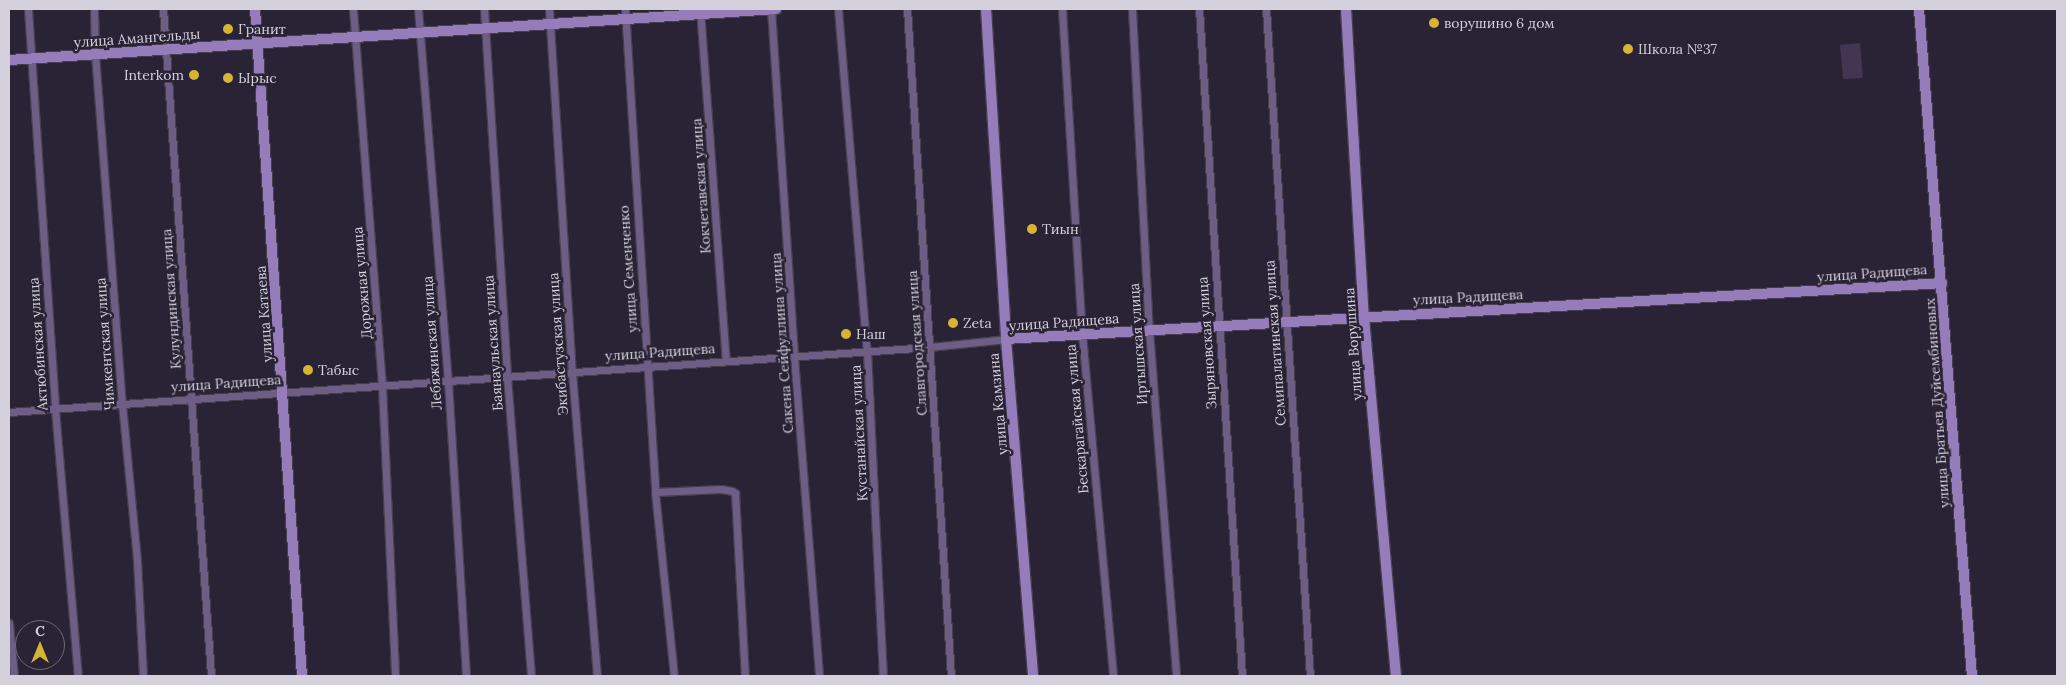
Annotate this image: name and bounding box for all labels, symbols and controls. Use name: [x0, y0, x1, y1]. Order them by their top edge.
place label: ворушино 6 дом: [1444, 15, 1555, 31]
marker: ворушино 6 дом: [1428, 17, 1440, 29]
place label: Гранит: [238, 21, 286, 37]
marker: Гранит: [222, 23, 234, 35]
street label: улица Амангельды: [73, 25, 201, 51]
place label: Школа №37: [1638, 41, 1717, 57]
marker: Школа №37: [1622, 43, 1634, 55]
place label: Interkom: [124, 67, 184, 83]
marker: Interkom: [188, 69, 200, 81]
place label: Ырыс: [238, 70, 277, 86]
marker: Ырыс: [222, 72, 234, 84]
street label: Кокчетавская улица: [688, 118, 714, 254]
street label: улица Семенченко: [615, 205, 641, 333]
place label: Тиын: [1042, 221, 1079, 237]
marker: Тиын: [1026, 223, 1038, 235]
street label: Дорожная улица: [349, 226, 375, 340]
street label: Кулундинская улица: [158, 228, 184, 370]
street label: Сакена Сейфуллина улица: [767, 252, 797, 434]
street label: Семипалатинская улица: [1261, 260, 1289, 426]
street label: улица Радищева: [1816, 261, 1928, 285]
street label: улица Катаева: [252, 265, 276, 363]
street label: Славгородская улица: [904, 270, 930, 416]
street label: Экибастузская улица: [545, 272, 571, 416]
street label: Лебяжинская улица: [419, 275, 445, 411]
street label: Баянаульская улица: [480, 275, 506, 411]
street label: Зыряновская улица: [1194, 276, 1220, 410]
street label: Актюбинская улица: [25, 277, 51, 411]
street label: Чимкентская улица: [92, 277, 118, 411]
street label: Иртышская улица: [1125, 283, 1151, 405]
street label: улица Радищева: [1412, 286, 1524, 308]
street label: улица Ворушина: [1341, 287, 1365, 401]
street label: улица Братьев Дуйсембиновых: [1921, 297, 1953, 509]
street label: улица Радищева: [1008, 310, 1120, 334]
place label: Zeta: [963, 315, 992, 331]
marker: Zeta: [947, 317, 959, 329]
place label: Наш: [856, 326, 886, 342]
marker: Наш: [840, 328, 852, 340]
street label: улица Радищева: [604, 340, 716, 364]
street label: Бескарагайская улица: [1062, 344, 1092, 494]
street label: улица Камзина: [985, 352, 1011, 456]
place label: Табыс: [318, 362, 359, 378]
marker: Табыс: [302, 364, 314, 376]
street label: Кустанайская улица: [847, 364, 871, 502]
street label: улица Радищева: [170, 371, 282, 395]
north arrow: [15, 620, 65, 670]
text: С: [35, 622, 45, 640]

